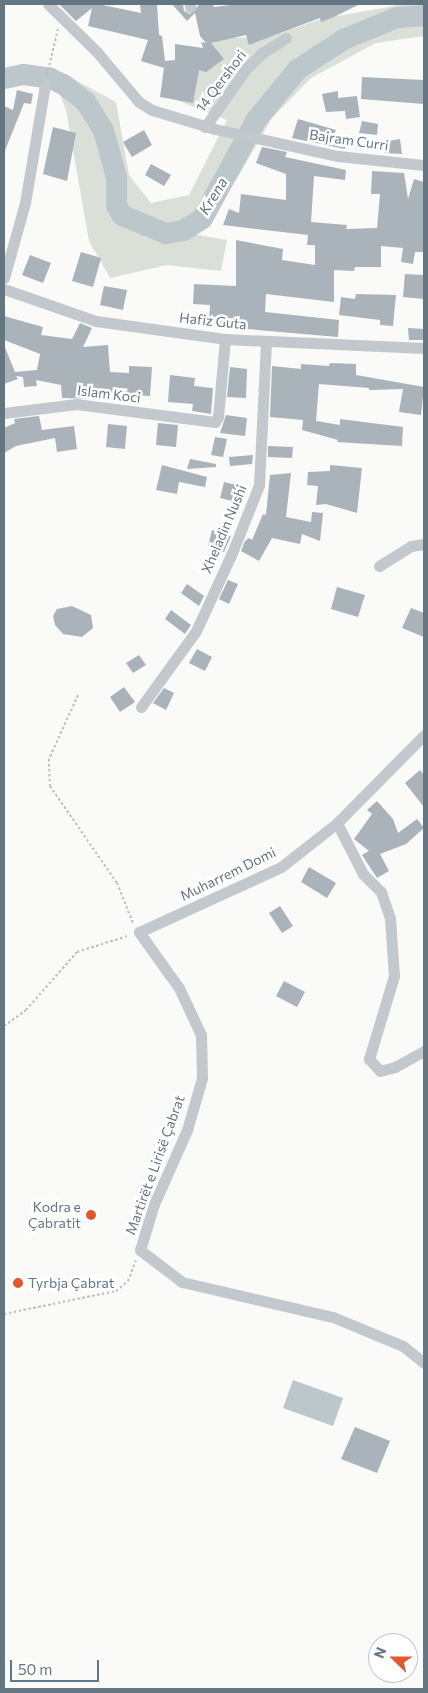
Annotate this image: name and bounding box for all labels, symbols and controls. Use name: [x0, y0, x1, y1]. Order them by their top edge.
street label: 14 Qershori: [192, 47, 250, 115]
street label: Bajram Curri: [308, 126, 390, 154]
water label: Krena: [195, 174, 231, 218]
street label: Hafiz Guta: [178, 309, 248, 333]
street label: Islam Koci: [76, 382, 142, 406]
street label: Xheladin Nushi: [198, 482, 250, 576]
street label: Muharrem Domi: [177, 844, 279, 904]
street label: Martirët e Lirisë Çabrat: [122, 1093, 188, 1237]
place label: Kodra e Çabratit: [28, 1199, 81, 1232]
marker: Kodra e Çabratit: [85, 1209, 97, 1221]
place label: Tyrbja Çabrat: [28, 1275, 114, 1291]
marker: Tyrbja Çabrat: [12, 1277, 24, 1289]
north arrow: [368, 1633, 418, 1683]
text: N: [370, 1645, 389, 1661]
scale bar: [12, 1650, 101, 1682]
text: 50 m: [18, 1660, 52, 1678]

